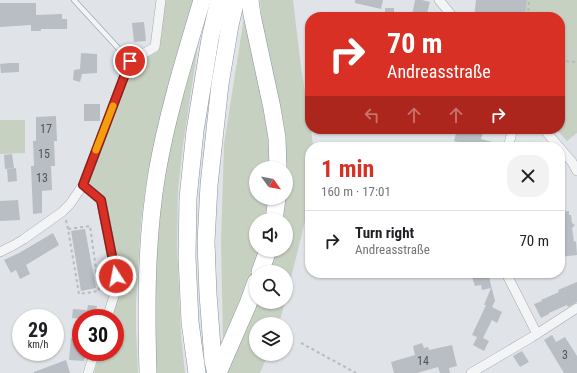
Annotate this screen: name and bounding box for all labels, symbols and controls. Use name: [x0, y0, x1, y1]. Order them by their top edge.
text: 70 m: [387, 27, 443, 60]
icon: right: [321, 28, 373, 80]
pin: [113, 44, 147, 78]
icon: arrive: [119, 50, 141, 72]
text: Andreasstraße: [387, 61, 491, 82]
icon: left: [361, 104, 383, 126]
icon: ahead: [403, 104, 425, 126]
icon: ahead: [445, 104, 467, 126]
icon: right: [487, 104, 509, 126]
house number: 17: [40, 122, 52, 136]
house number: 15: [38, 147, 50, 161]
text: 1 min: [321, 155, 374, 183]
button: close: [507, 155, 549, 197]
north arrow: [249, 161, 293, 205]
map controls: [249, 161, 293, 361]
house number: 13: [36, 171, 48, 185]
text: 160 m · 17:01: [321, 184, 391, 199]
button: sound: [249, 213, 293, 257]
text: Turn right: [355, 224, 414, 242]
icon: right: [321, 230, 343, 252]
text: 70 m: [519, 232, 549, 250]
text: Andreasstraße: [355, 242, 430, 257]
position arrow: [95, 255, 137, 297]
button: search: [249, 265, 293, 309]
speed limit sign: 30: [72, 309, 124, 361]
button: layers: [249, 317, 293, 361]
text: 29: [28, 318, 48, 342]
text: km/h: [28, 339, 48, 350]
house number: 3: [562, 348, 568, 362]
house number: 14: [417, 354, 429, 368]

